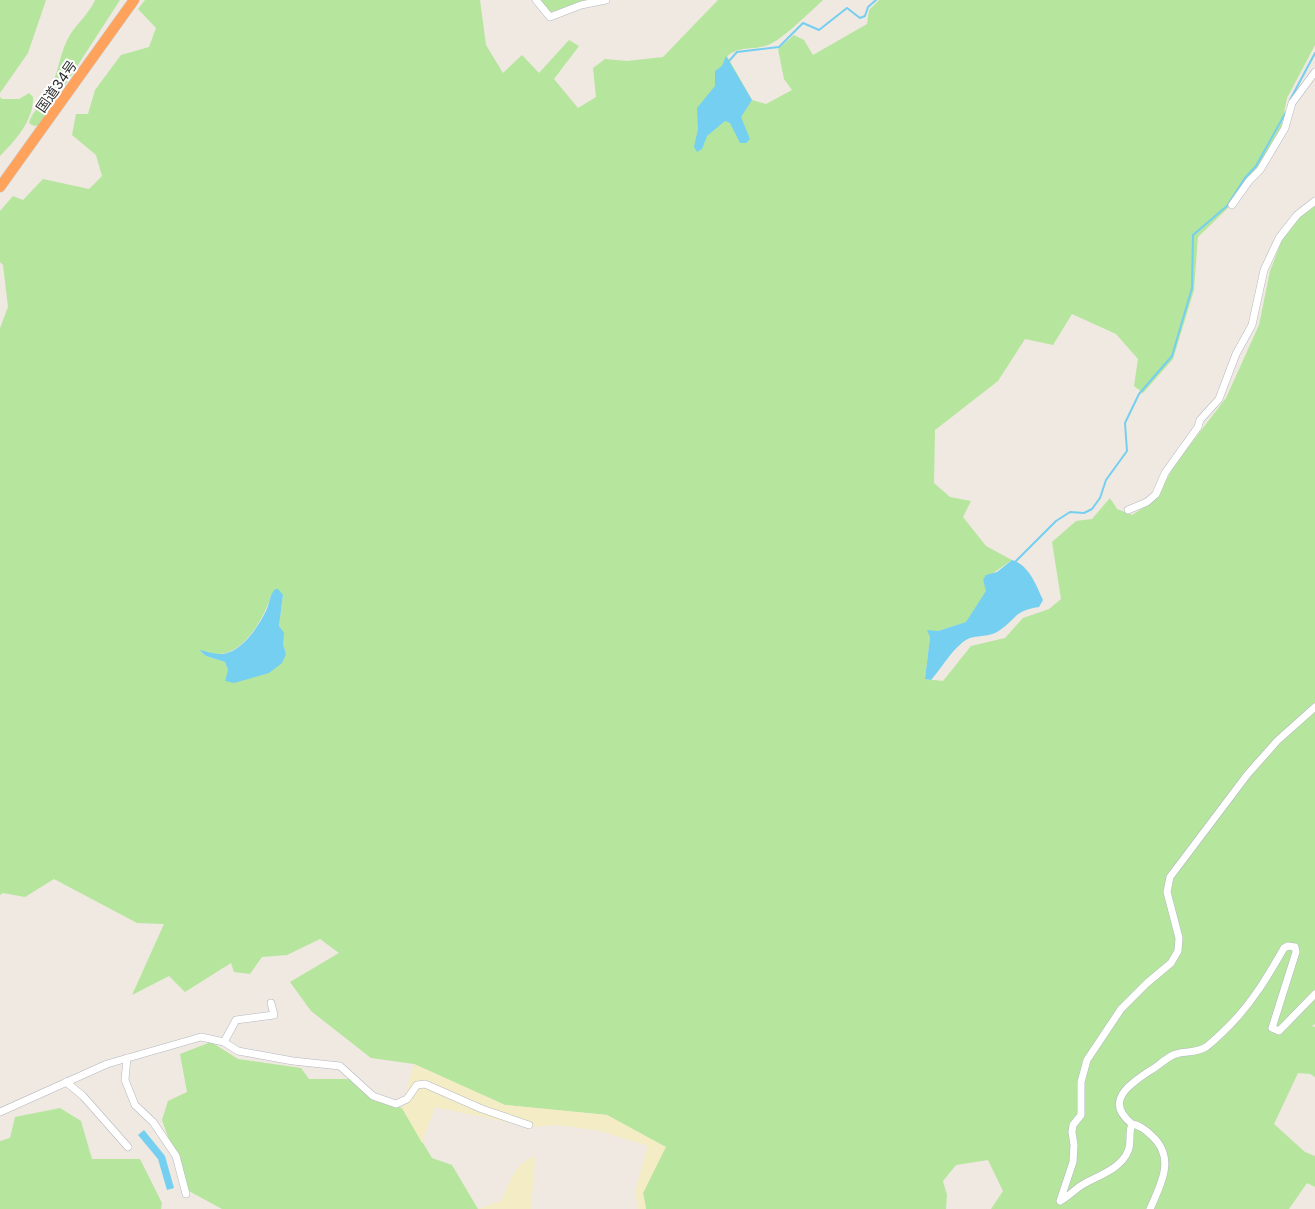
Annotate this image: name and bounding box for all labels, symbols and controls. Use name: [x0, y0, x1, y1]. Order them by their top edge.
street label: 国道34号: [32, 57, 80, 115]

